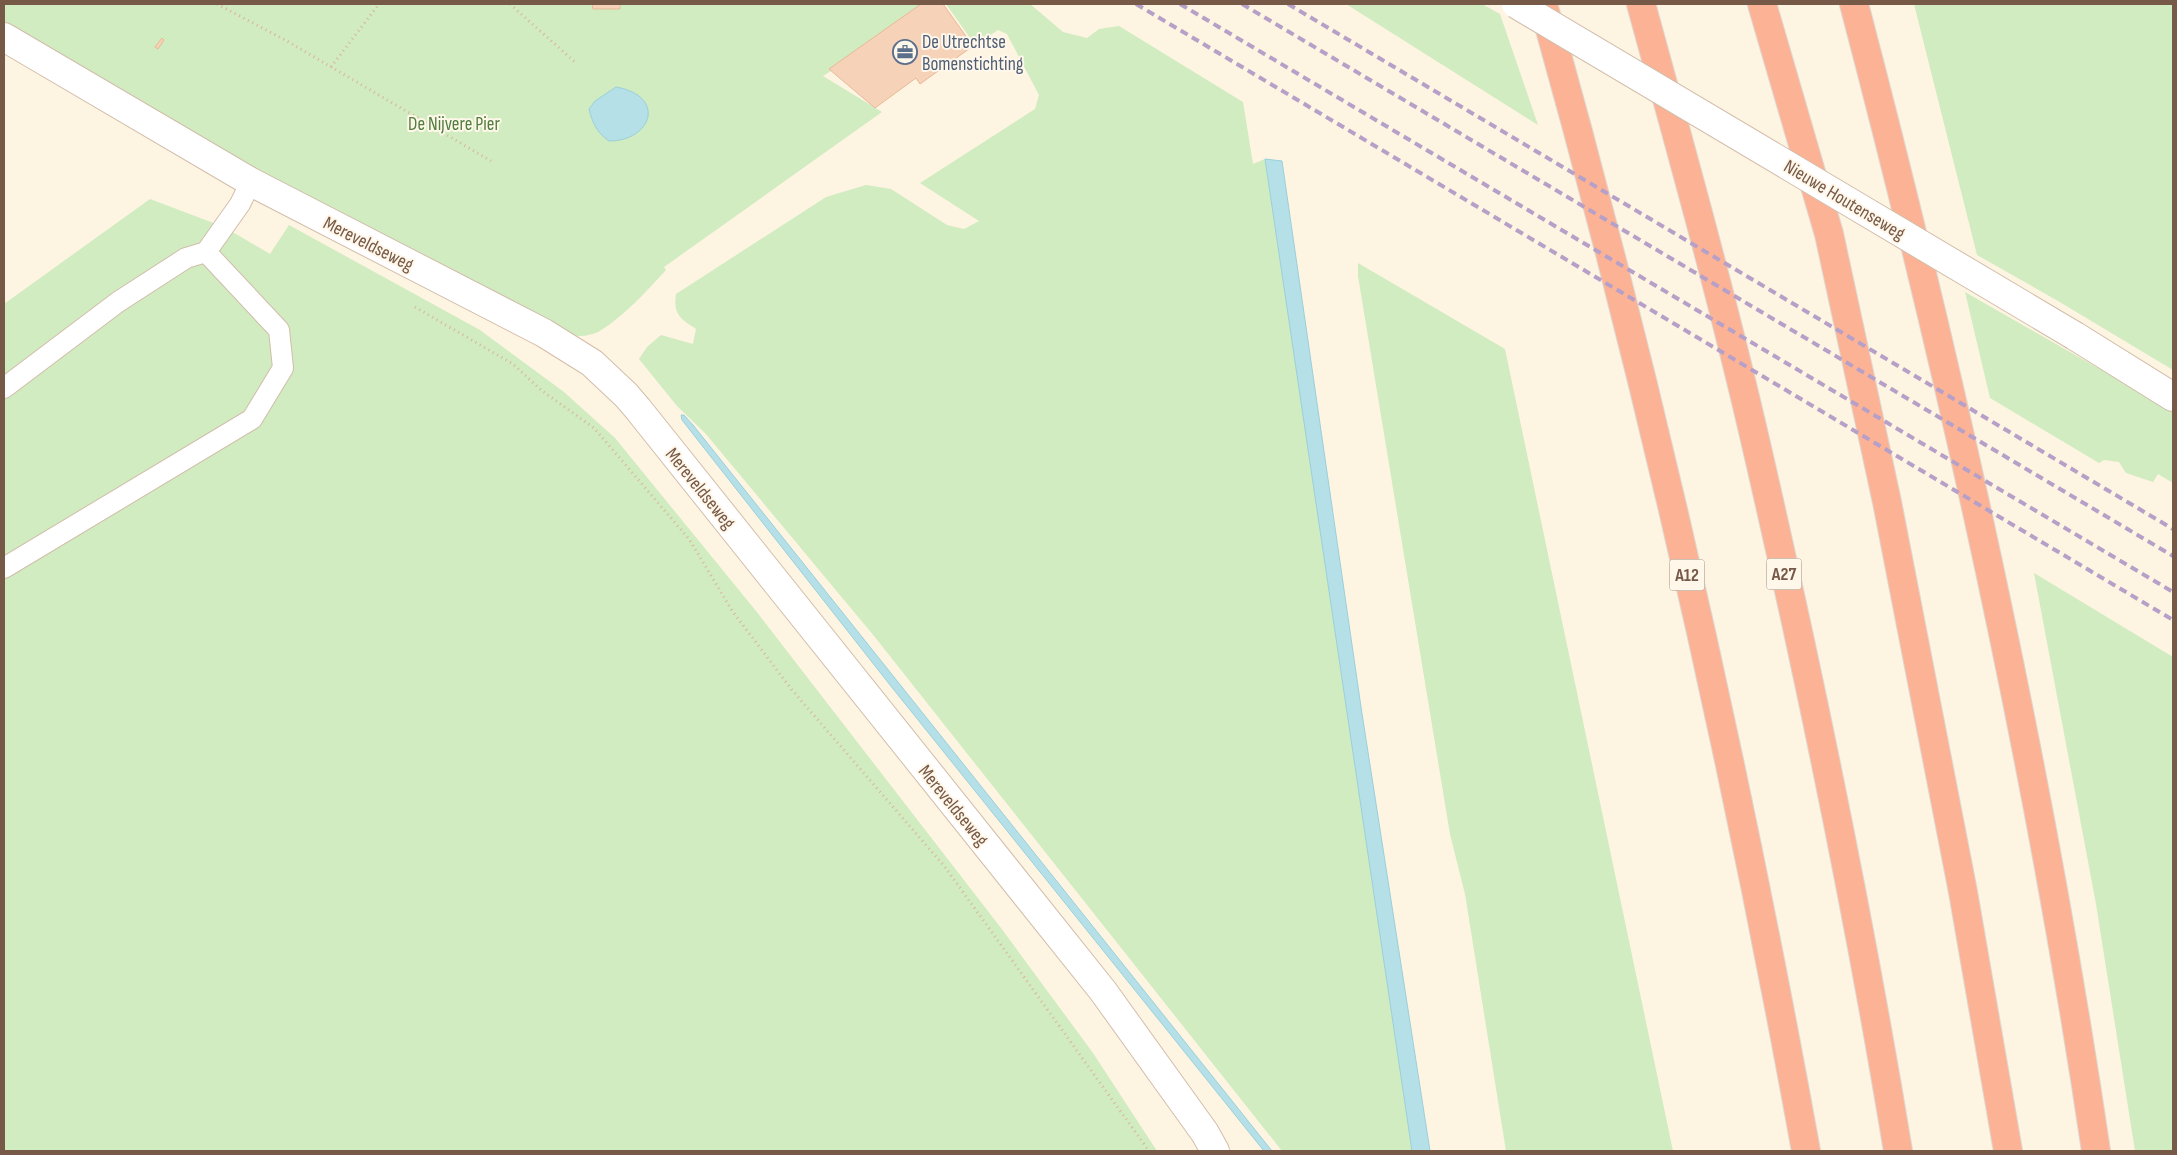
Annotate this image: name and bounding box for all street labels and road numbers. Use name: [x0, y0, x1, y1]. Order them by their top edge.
street label: Nieuwe Houtenseweg: [1780, 155, 1909, 246]
street label: Mereveldseweg: [319, 212, 418, 277]
street label: Mereveldseweg: [660, 444, 740, 535]
road number: A27: [1766, 558, 1802, 590]
road number: A12: [1670, 560, 1704, 590]
street label: Mereveldseweg: [913, 761, 993, 852]

